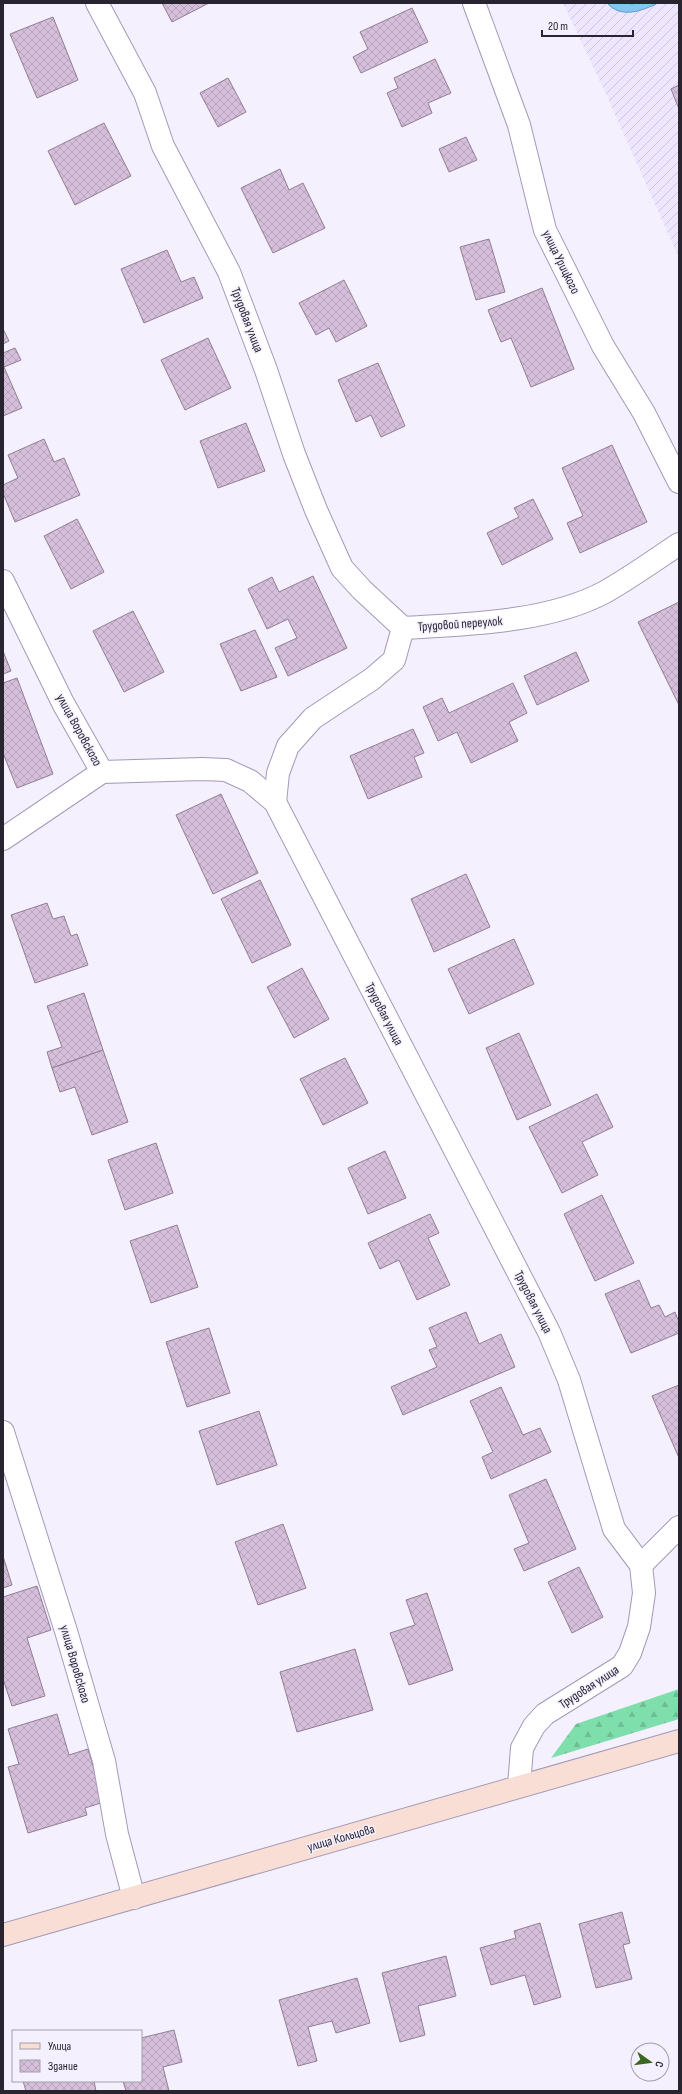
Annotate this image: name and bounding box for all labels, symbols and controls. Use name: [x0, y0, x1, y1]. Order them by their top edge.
scale bar: [542, 12, 633, 38]
text: 20 m: [548, 19, 568, 34]
street label: улица Урицкого: [539, 227, 583, 297]
street label: Трудовая улица: [227, 285, 267, 355]
street label: Трудовой переулок: [417, 613, 503, 635]
street label: улица Воровского: [53, 691, 105, 769]
street label: Трудовая улица: [361, 980, 407, 1048]
street label: Трудовая улица: [510, 1268, 556, 1336]
street label: улица Воровского: [56, 1623, 94, 1705]
street label: Трудовая улица: [556, 1662, 622, 1712]
street label: улица Кольцова: [305, 1821, 377, 1855]
legend: [12, 2030, 142, 2082]
text: Улица: [48, 2039, 72, 2054]
north arrow: [630, 2042, 670, 2082]
text: Здание: [48, 2059, 78, 2074]
text: С: [652, 2060, 666, 2069]

